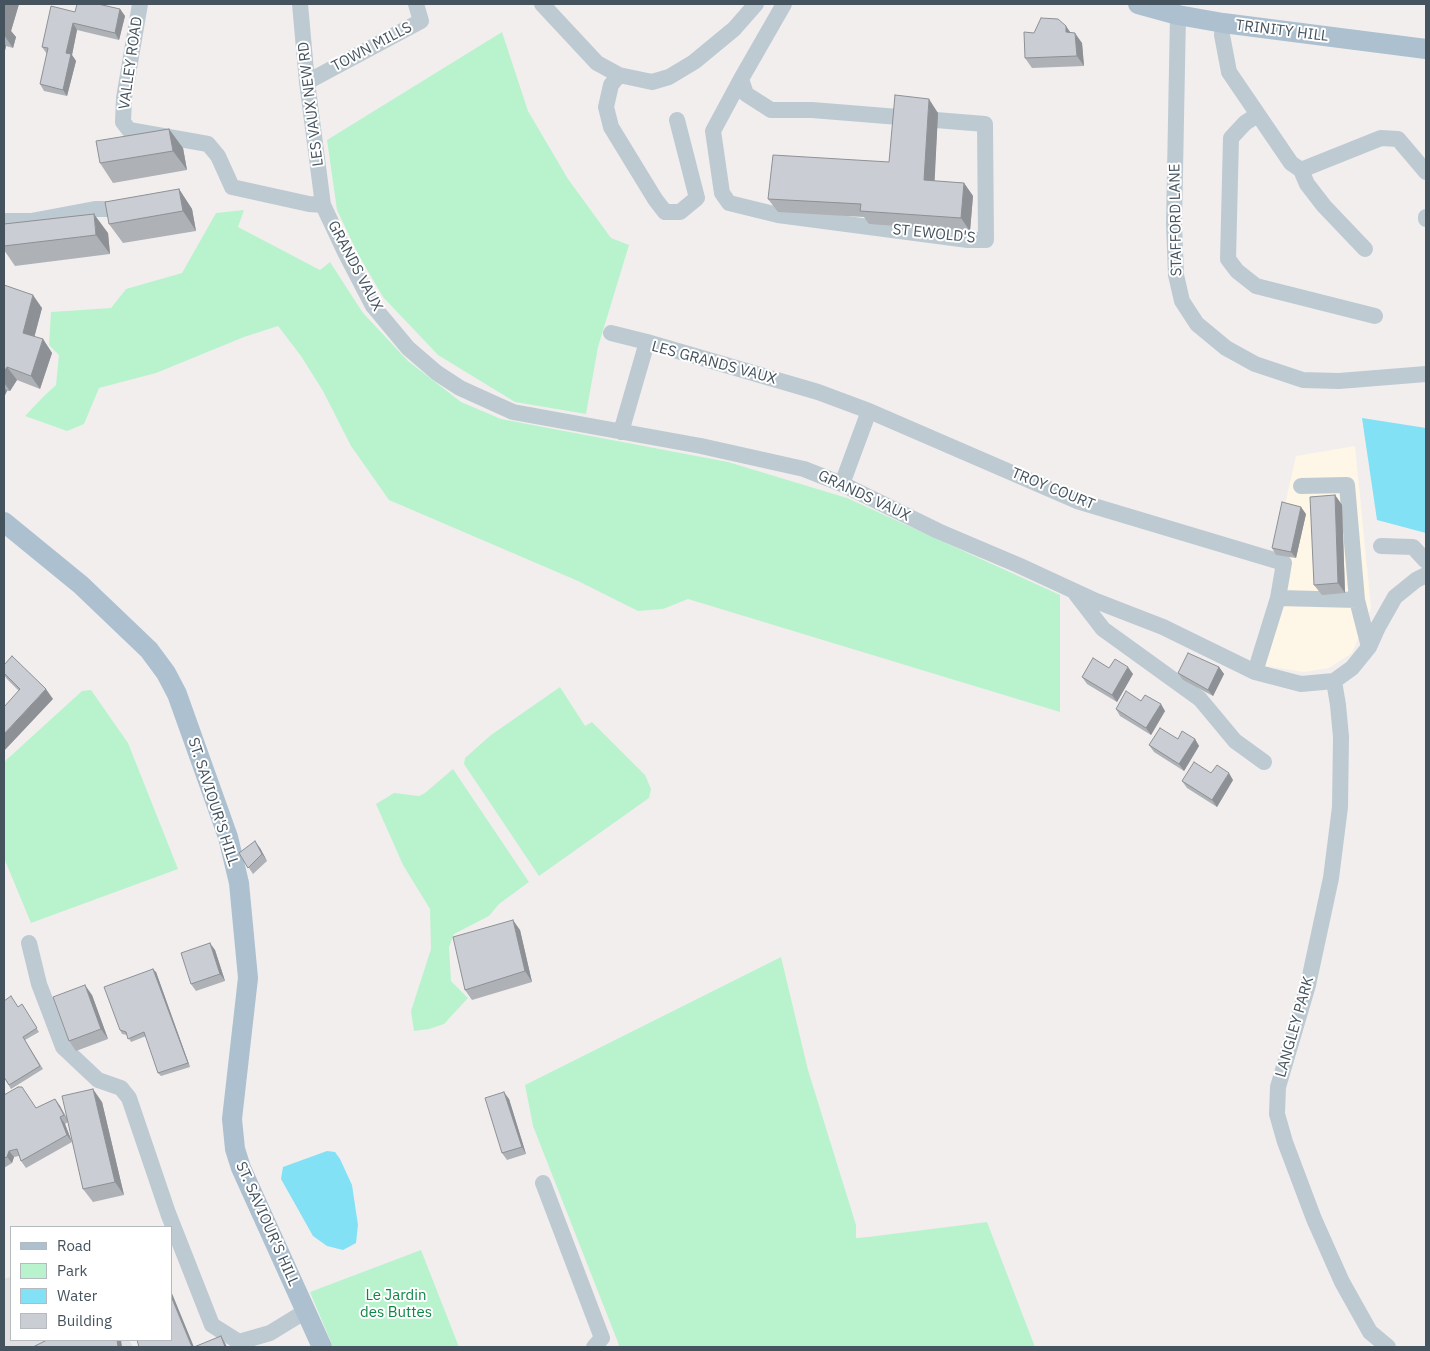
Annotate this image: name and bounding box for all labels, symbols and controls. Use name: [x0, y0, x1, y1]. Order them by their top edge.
street label: VALLEY ROAD: [116, 15, 146, 111]
street label: TRINITY HILL: [1235, 16, 1329, 46]
street label: TOWN MILLS: [329, 18, 415, 76]
street label: LES VAUX NEW RD: [294, 41, 328, 167]
street label: STAFFORD LANE: [1166, 163, 1186, 277]
street label: GRANDS VAUX: [324, 218, 386, 314]
street label: ST EWOLD'S: [892, 221, 976, 247]
street label: LES GRANDS VAUX: [650, 338, 778, 388]
street label: TROY COURT: [1009, 464, 1097, 514]
street label: GRANDS VAUX: [815, 467, 913, 525]
street label: ST. SAVIOUR'S HILL: [184, 735, 242, 869]
street label: LANGLEY PARK: [1272, 975, 1318, 1079]
street label: ST. SAVIOUR'S HILL: [231, 1159, 303, 1289]
legend: [10, 1226, 172, 1341]
text: Road: [57, 1236, 92, 1255]
text: Park: [57, 1261, 87, 1280]
text: Water: [57, 1286, 97, 1305]
park label: Le Jardin des Buttes: [360, 1287, 432, 1322]
text: Building: [57, 1311, 112, 1330]

